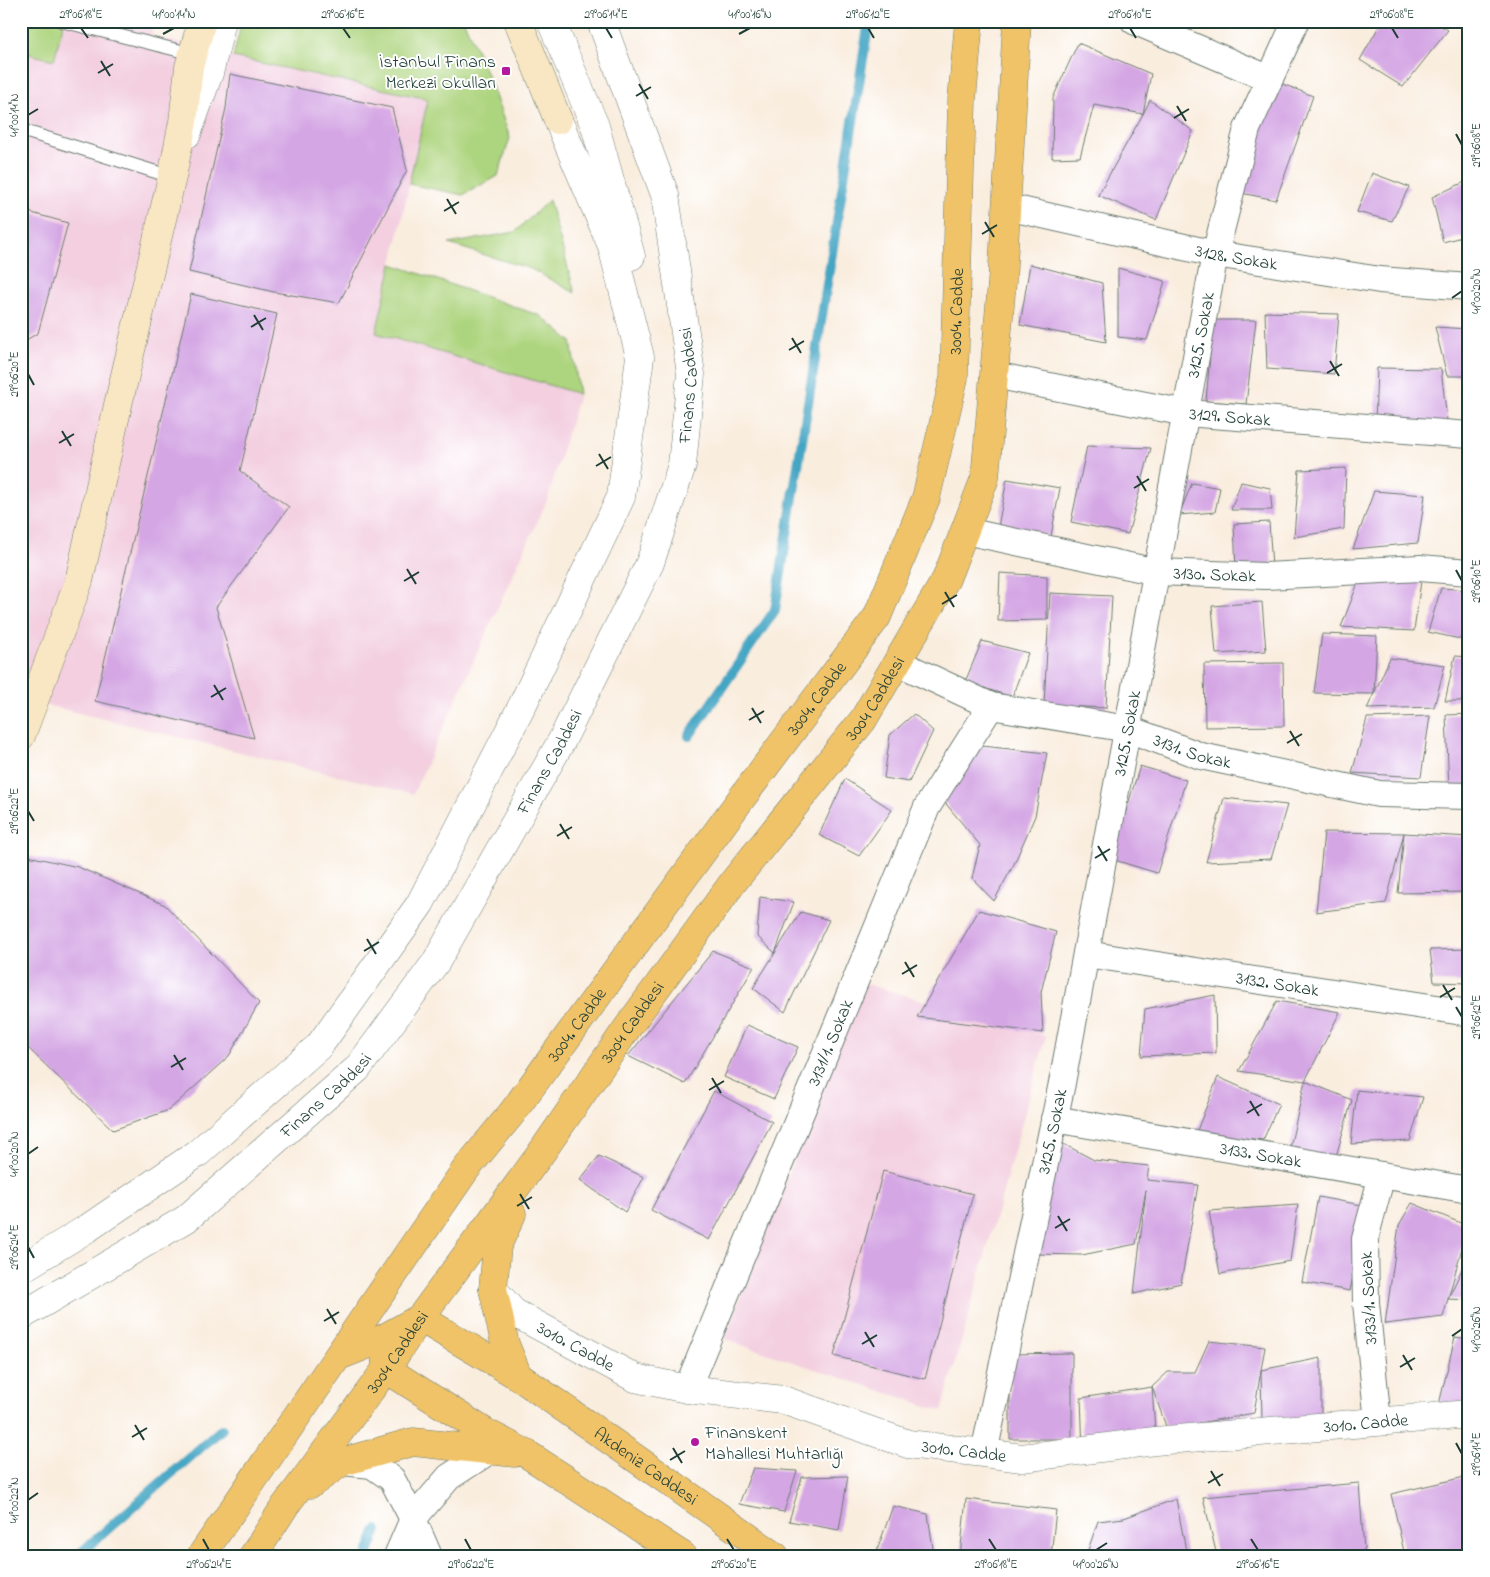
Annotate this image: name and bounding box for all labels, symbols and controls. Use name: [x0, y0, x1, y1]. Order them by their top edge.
text: 29°06'18"E: [60, 6, 102, 24]
text: 41°00'14"N: [152, 6, 196, 24]
text: 29°06'16"E: [321, 6, 365, 24]
text: 29°06'14"E: [584, 6, 628, 24]
text: 41°00'16"N: [728, 6, 772, 24]
text: 29°06'12"E: [846, 6, 890, 24]
text: 29°06'10"E: [1108, 6, 1152, 24]
text: 29°06'08"E: [1370, 6, 1414, 24]
place label: İstanbul Finans Merkezi Okulları: [379, 50, 496, 97]
marker: İstanbul Finans Merkezi Okulları: [500, 65, 512, 77]
text: 41°00'14"N: [6, 93, 24, 137]
text: 29°06'08"E: [1468, 123, 1486, 167]
street label: 3128. Sokak: [1192, 239, 1279, 279]
street label: 3004. Cadde: [944, 267, 972, 355]
text: 41°00'20"N: [1468, 268, 1486, 314]
street label: 3125. Sokak: [1181, 290, 1223, 380]
street label: Finans Caddesi: [673, 325, 706, 446]
text: 29°06'20"E: [6, 351, 24, 397]
street label: 3129. Sokak: [1188, 402, 1272, 435]
text: 29°06'10"E: [1468, 559, 1486, 603]
street label: 3130. Sokak: [1173, 562, 1256, 591]
street label: 3004 Caddesi: [840, 652, 913, 747]
street label: 3004. Cadde: [782, 656, 855, 742]
street label: 3125. Sokak: [1108, 688, 1149, 778]
street label: Finans Caddesi: [511, 705, 590, 821]
street label: 3131. Sokak: [1149, 728, 1233, 777]
text: 29°06'22"E: [6, 788, 24, 834]
street label: 3132. Sokak: [1234, 966, 1321, 1005]
street label: 3004 Caddesi: [596, 977, 672, 1069]
street label: 3004. Cadde: [542, 982, 615, 1068]
text: 29°06'12"E: [1468, 995, 1486, 1039]
street label: 3131/1. Sokak: [802, 996, 861, 1090]
street label: Finans Caddesi: [275, 1049, 379, 1146]
street label: 3125. Sokak: [1032, 1086, 1075, 1176]
text: 41°00'20"N: [6, 1131, 24, 1177]
street label: 3133. Sokak: [1218, 1137, 1303, 1176]
text: 29°06'24"E: [6, 1224, 24, 1270]
street label: 3133/1. Sokak: [1355, 1250, 1385, 1345]
street label: 3004 Caddesi: [361, 1306, 436, 1400]
text: 41°00'26"N: [1468, 1306, 1486, 1352]
street label: 3010. Cadde: [531, 1316, 619, 1380]
street label: 3010. Cadde: [1323, 1408, 1410, 1441]
place label: Finanskent Mahallesi Muhtarlığı: [704, 1421, 844, 1469]
street label: Akdeniz Caddesi: [588, 1422, 702, 1513]
text: 29°06'14"E: [1468, 1432, 1486, 1476]
street label: 3010. Cadde: [920, 1435, 1009, 1471]
marker: Finanskent Mahallesi Muhtarlığı: [689, 1436, 701, 1448]
text: 41°00'22"N: [6, 1477, 24, 1523]
text: 29°06'24"E: [186, 1556, 232, 1574]
text: 29°06'22"E: [448, 1556, 494, 1574]
text: 29°06'20"E: [711, 1556, 757, 1574]
text: 29°06'18"E: [975, 1556, 1017, 1574]
text: 41°00'26"N: [1073, 1556, 1119, 1574]
text: 29°06'16"E: [1236, 1556, 1280, 1574]

